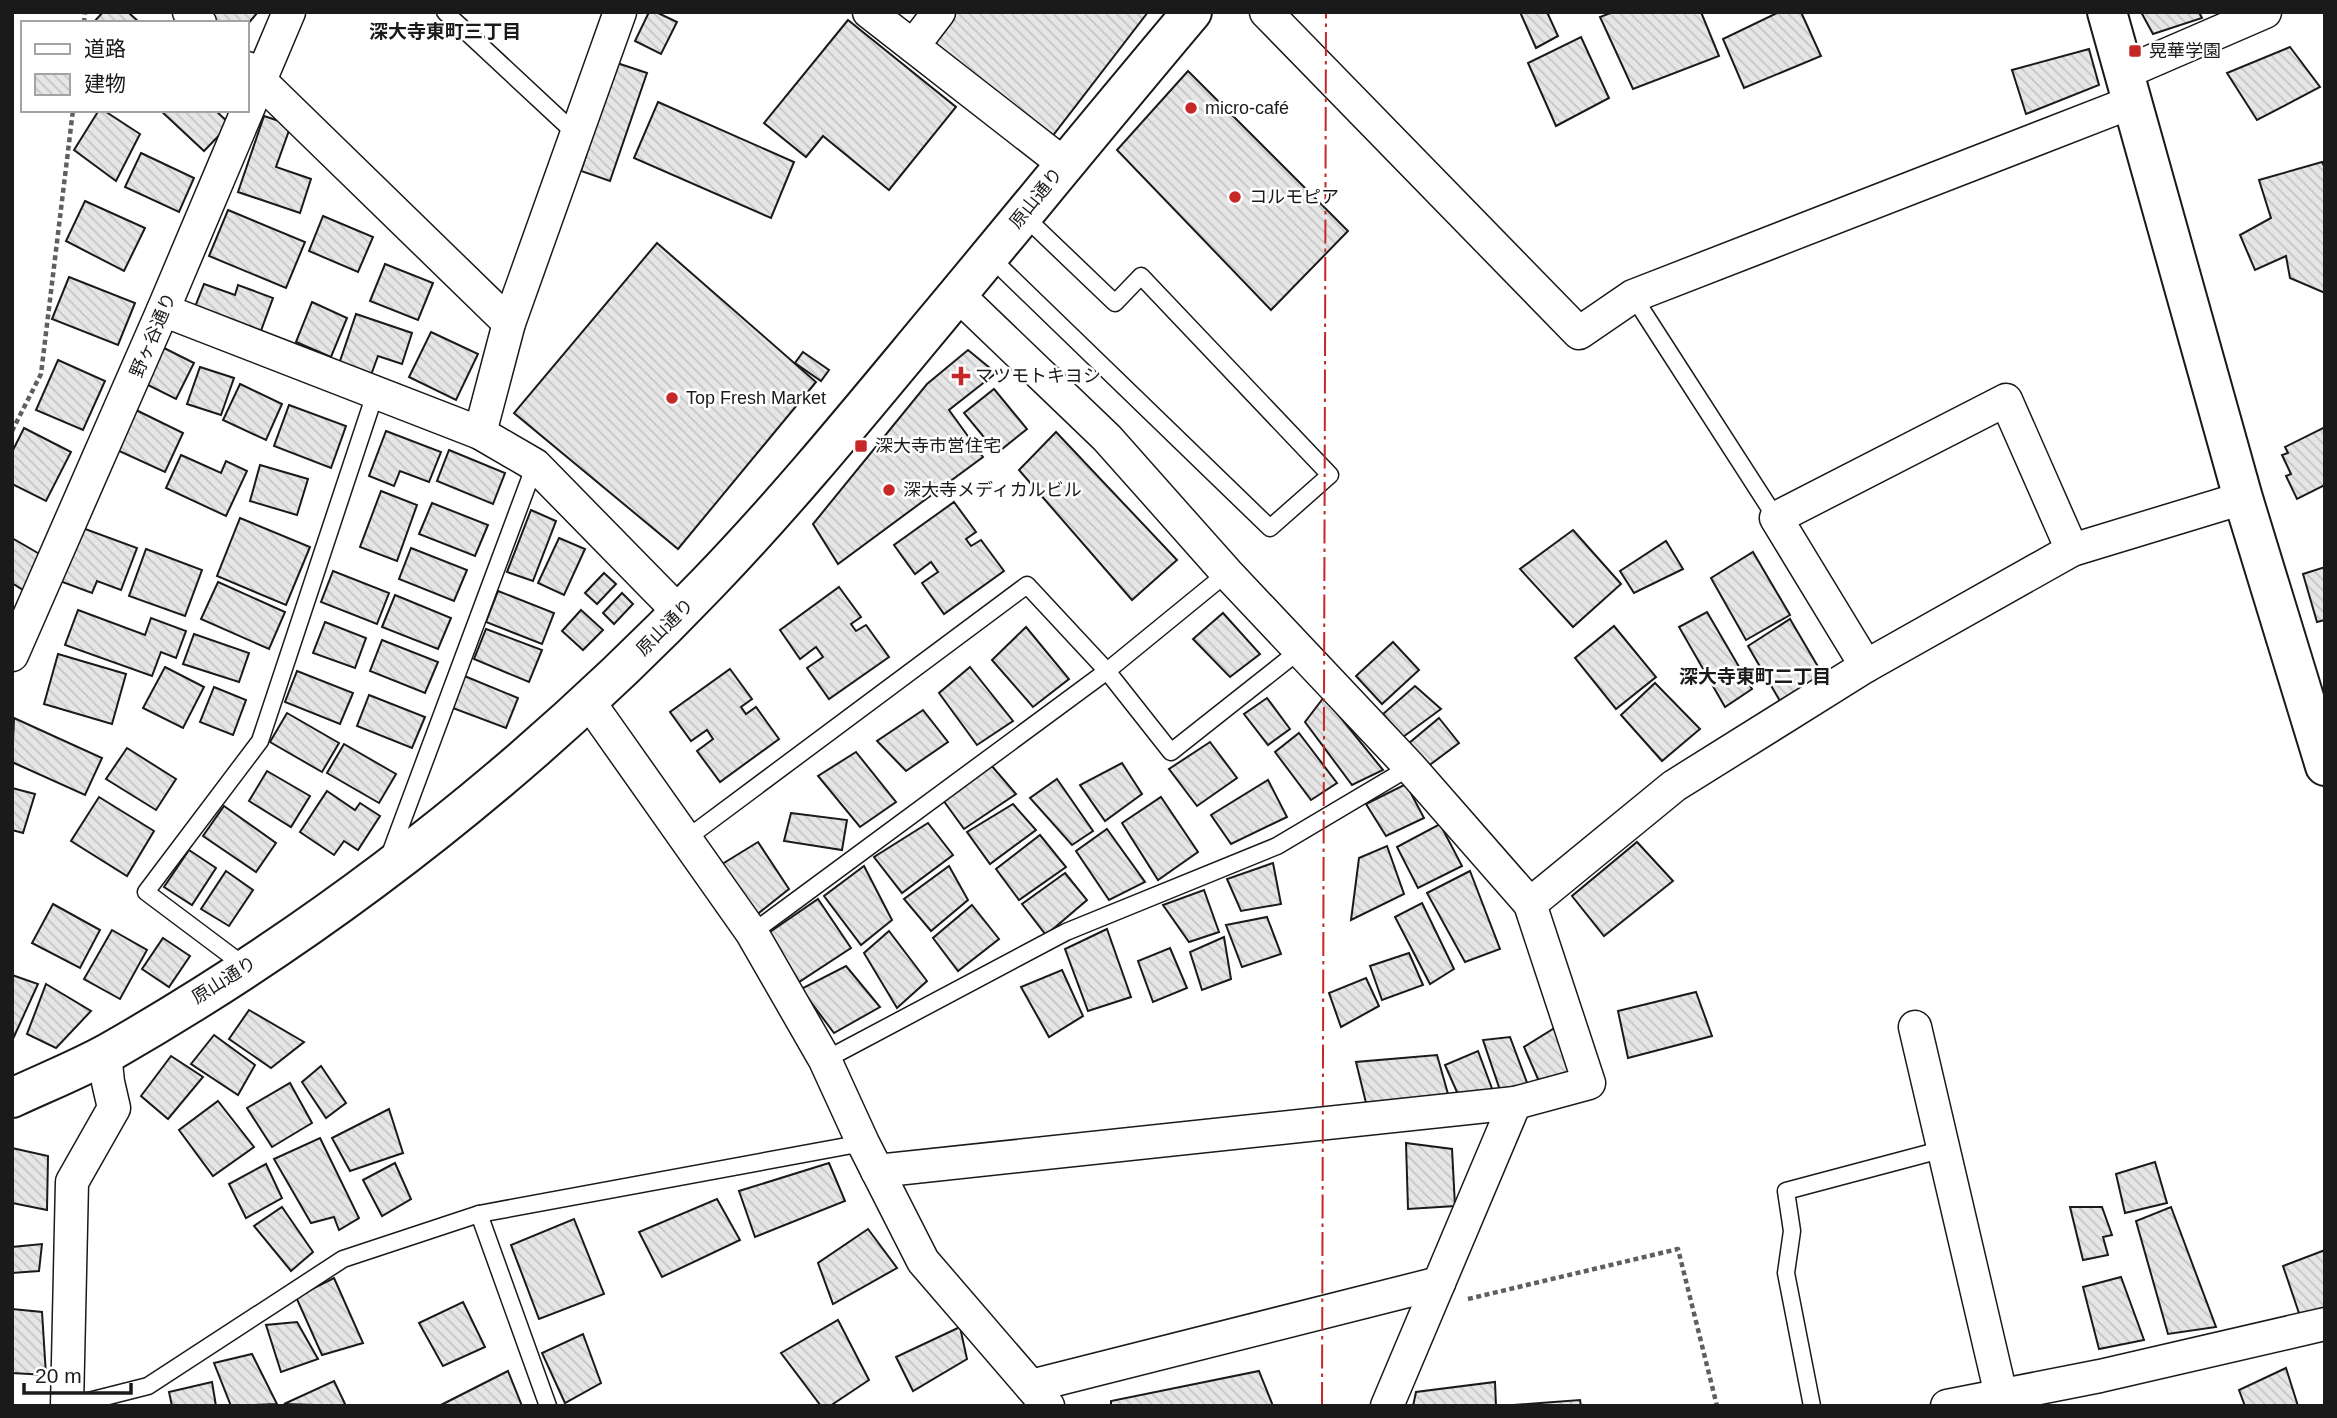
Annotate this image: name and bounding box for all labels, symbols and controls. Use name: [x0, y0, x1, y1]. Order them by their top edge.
legend: [21, 21, 248, 112]
district label: 深大寺東町三丁目: [369, 21, 521, 42]
text: 道路: [84, 37, 126, 60]
place label: 晃華学園: [2149, 41, 2221, 61]
marker: 晃華学園: [2127, 43, 2143, 59]
text: 建物: [84, 72, 126, 95]
place label: micro-café: [1205, 98, 1289, 118]
marker: micro-café: [1183, 100, 1199, 116]
street label: 原山通り: [1006, 164, 1066, 232]
place label: コルモピア: [1249, 187, 1339, 207]
marker: コルモピア: [1227, 189, 1243, 205]
street label: 野ヶ谷通り: [126, 290, 180, 380]
place label: マツモトキヨシ: [975, 366, 1101, 386]
marker: マツモトキヨシ: [953, 368, 969, 384]
place label: Top Fresh Market: [686, 388, 826, 408]
marker: Top Fresh Market: [664, 390, 680, 406]
place label: 深大寺市営住宅: [875, 436, 1001, 456]
marker: 深大寺市営住宅: [853, 438, 869, 454]
place label: 深大寺メディカルビル: [903, 480, 1082, 500]
marker: 深大寺メディカルビル: [881, 482, 897, 498]
street label: 原山通り: [632, 594, 698, 660]
district label: 深大寺東町二丁目: [1679, 666, 1831, 687]
street label: 原山通り: [188, 952, 260, 1008]
scale bar: [24, 1352, 131, 1396]
text: 20 m: [35, 1364, 82, 1387]

